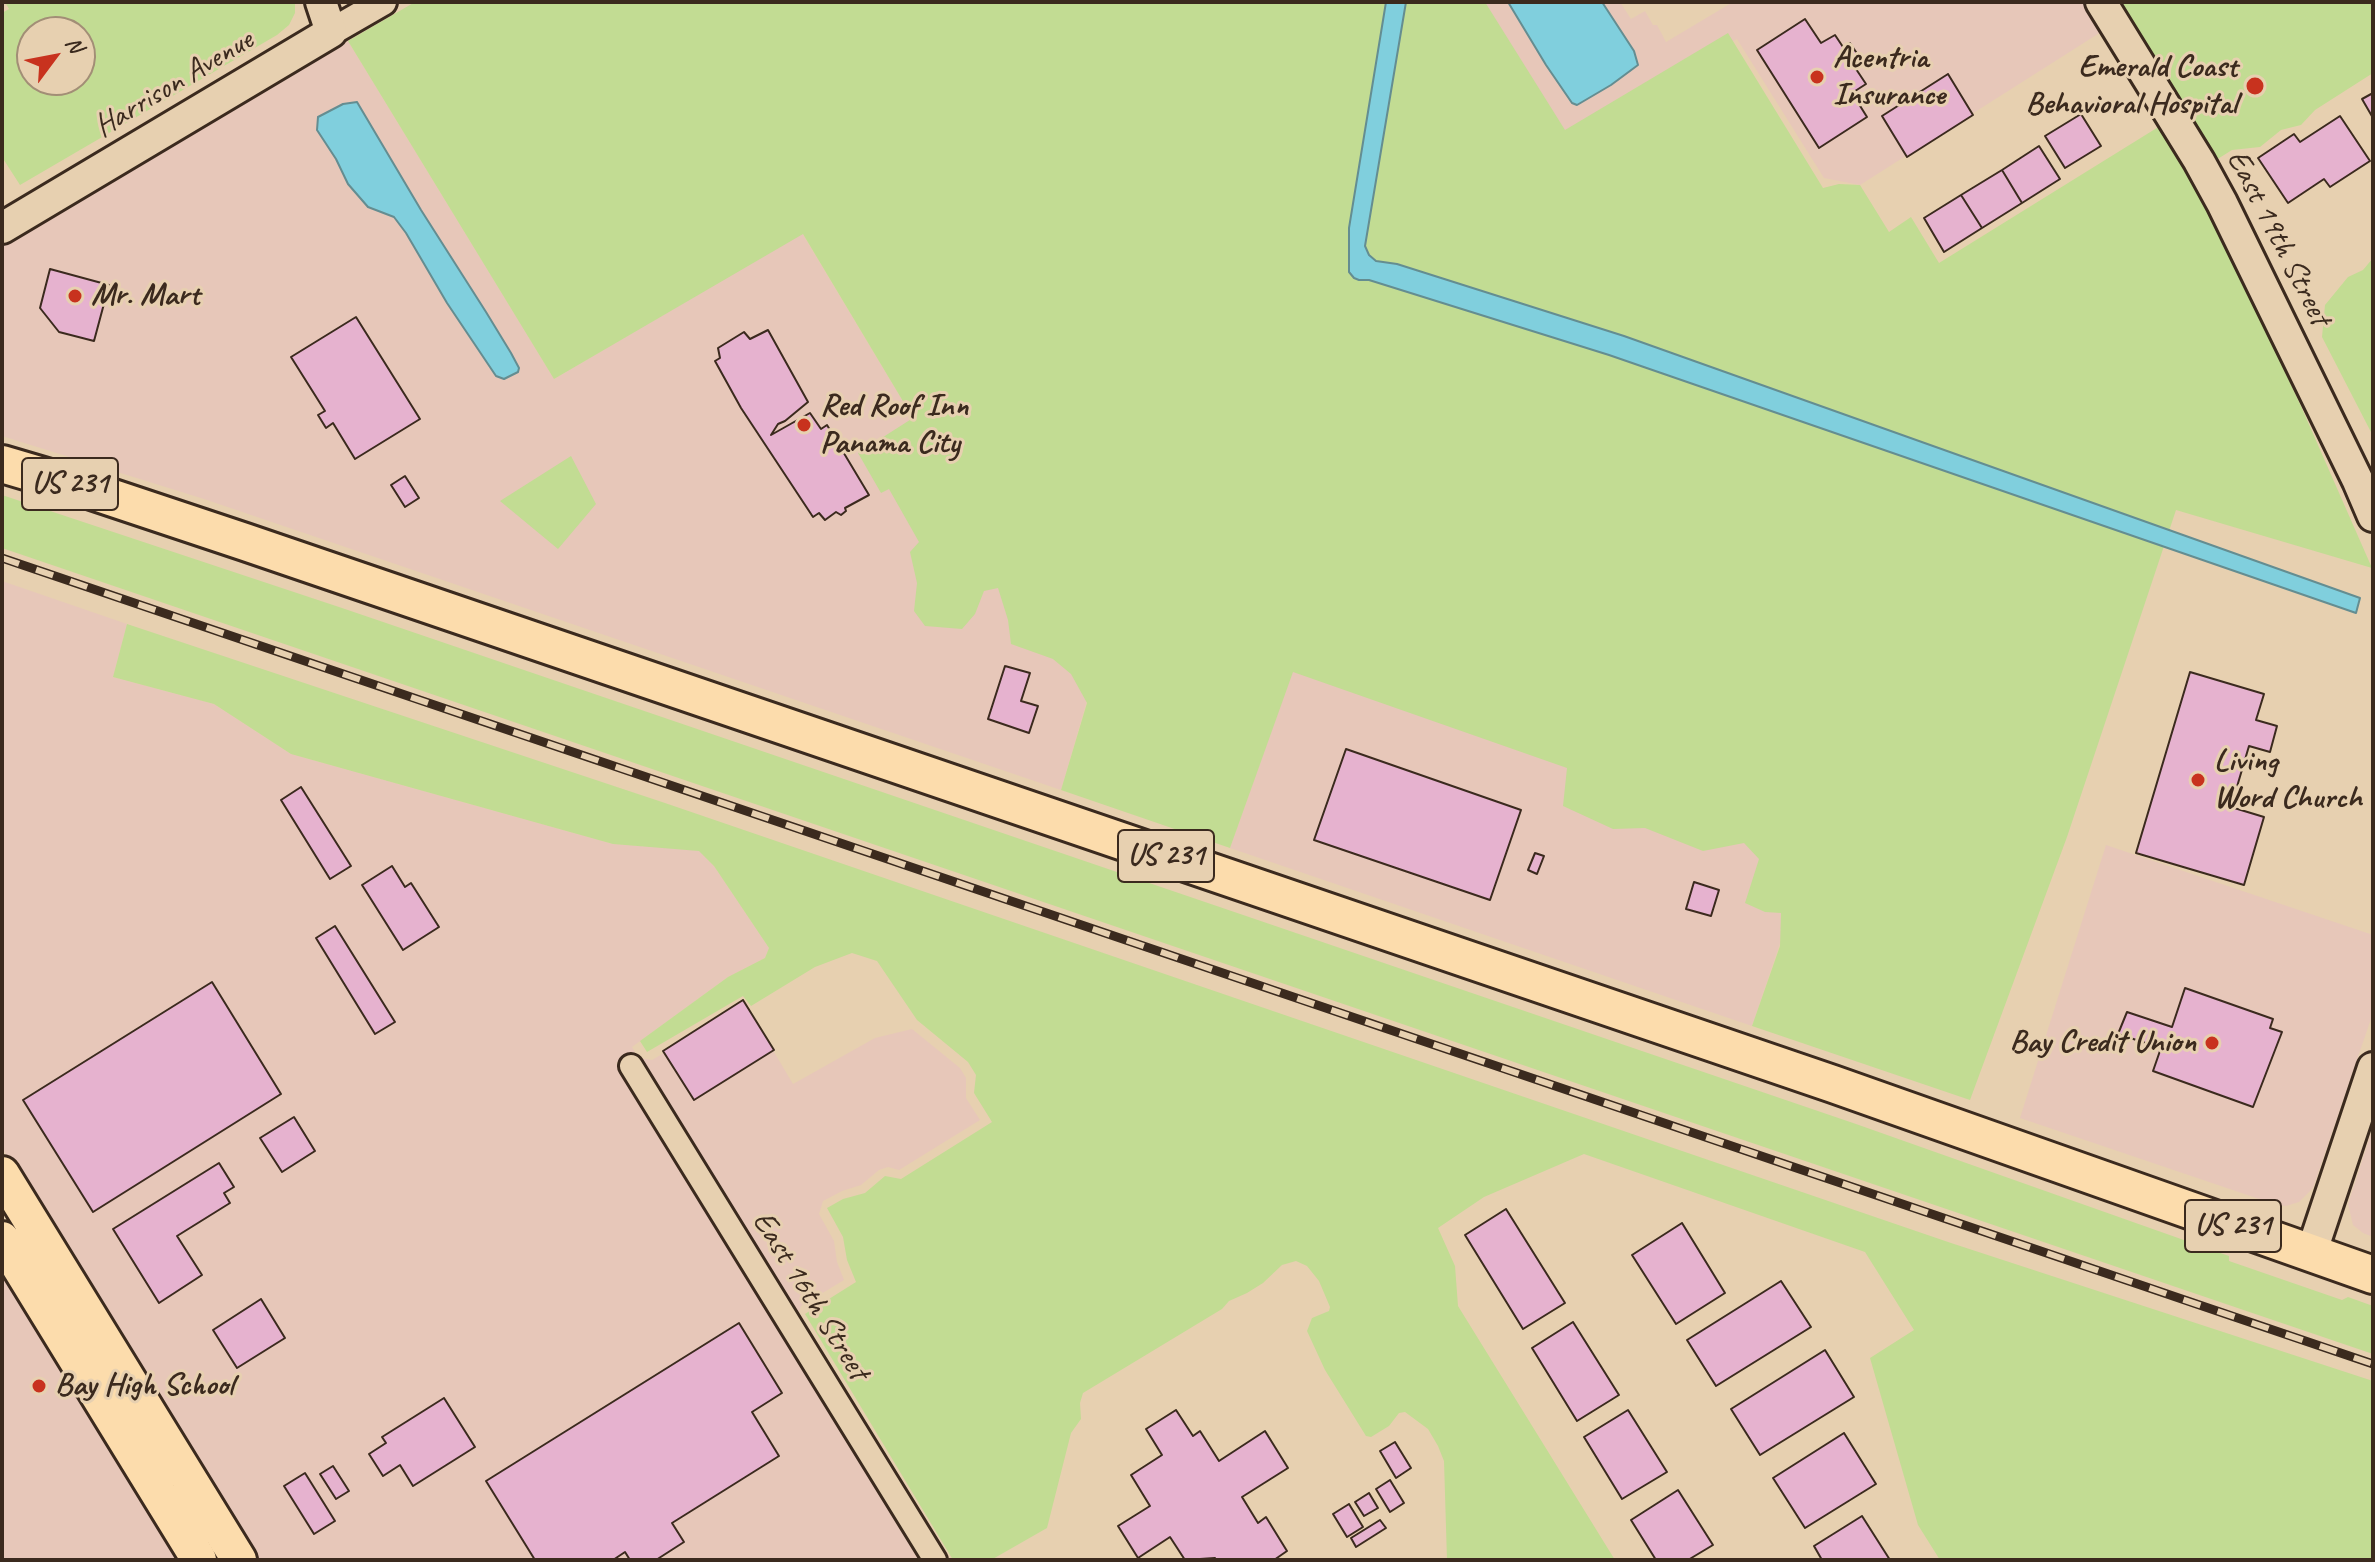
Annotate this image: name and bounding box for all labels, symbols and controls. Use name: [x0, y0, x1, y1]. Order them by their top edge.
north arrow: [16, 16, 96, 96]
street label: Harrison Avenue: [87, 21, 261, 147]
text: N: [59, 31, 90, 58]
place label: Acentria Insurance: [1833, 40, 1945, 115]
place label: Emerald Coast Behavioral Hospital: [2026, 49, 2237, 124]
marker: Acentria Insurance: [1808, 68, 1826, 86]
marker: Emerald Coast Behavioral Hospital: [2244, 75, 2266, 97]
street label: East 19th Street: [2217, 144, 2339, 332]
place label: Mr. Mart: [91, 277, 200, 315]
marker: Mr. Mart: [66, 287, 84, 305]
place label: Red Roof Inn Panama City: [820, 388, 968, 463]
marker: Red Roof Inn Panama City: [795, 416, 813, 434]
road number: US 231: [22, 458, 118, 510]
place label: Living Word Church: [2214, 743, 2362, 818]
marker: Living Word Church: [2189, 771, 2207, 789]
road number: US 231: [1118, 830, 1214, 882]
place label: Bay Credit Union: [2009, 1024, 2196, 1062]
marker: Bay Credit Union: [2203, 1034, 2221, 1052]
road number: US 231: [2185, 1200, 2281, 1252]
street label: East 16th Street: [743, 1205, 877, 1387]
place label: Bay High School: [55, 1367, 234, 1405]
marker: Bay High School: [30, 1377, 48, 1395]

